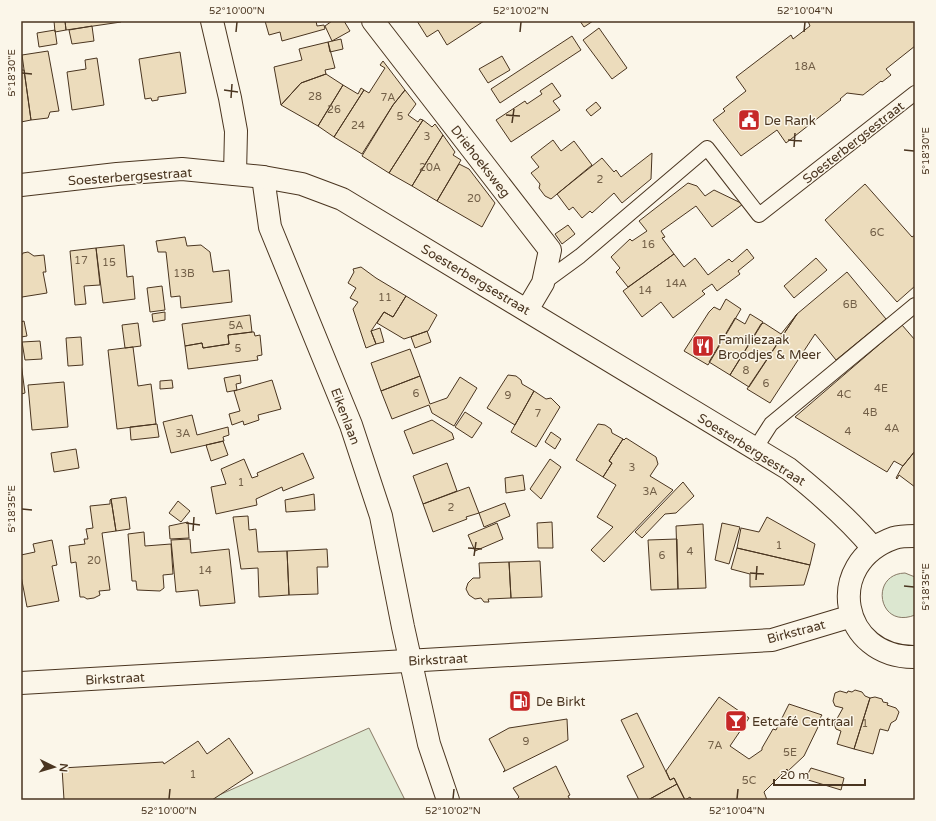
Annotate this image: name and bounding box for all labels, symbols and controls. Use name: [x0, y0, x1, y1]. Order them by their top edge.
text: 52°10'00"N: [209, 5, 265, 17]
text: 52°10'02"N: [493, 5, 549, 17]
text: 52°10'04"N: [777, 5, 833, 17]
text: 5°18'30"E: [6, 49, 18, 97]
house number: 18A: [794, 60, 816, 73]
house number: 28: [308, 90, 322, 103]
house number: 7A: [380, 91, 396, 104]
street label: Soesterbergsestraat: [800, 98, 908, 187]
house number: 26: [327, 103, 341, 116]
public building icon: De Rank: [736, 107, 762, 133]
house number: 5: [397, 110, 404, 123]
place label: De Rank: [764, 113, 816, 129]
house number: 24: [351, 119, 365, 132]
street label: Driehoeksweg: [447, 122, 513, 201]
text: 5°18'30"E: [920, 127, 932, 175]
house number: 3: [424, 130, 431, 143]
house number: 20A: [419, 161, 441, 174]
street label: Soesterbergsestraat: [67, 165, 193, 189]
house number: 2: [597, 173, 604, 186]
house number: 20: [467, 192, 481, 205]
house number: 6C: [870, 226, 885, 239]
house number: 16: [641, 238, 655, 251]
street label: Soesterbergsestraat: [418, 241, 533, 319]
house number: 17: [74, 254, 88, 267]
house number: 15: [102, 256, 116, 269]
house number: 13B: [173, 267, 195, 280]
house number: 14A: [665, 277, 687, 290]
house number: 14: [638, 284, 652, 297]
house number: 11: [378, 291, 392, 304]
house number: 6B: [843, 298, 858, 311]
house number: 5A: [228, 319, 244, 332]
place label: Familiezaak Broodjes & Meer: [718, 332, 821, 363]
restaurant icon: Familiezaak Broodjes & Meer: [690, 333, 716, 359]
house number: 5: [235, 342, 242, 355]
house number: 8: [743, 364, 750, 377]
house number: 6: [763, 377, 770, 390]
house number: 4E: [874, 382, 888, 395]
street label: Eikenlaan: [327, 386, 363, 447]
house number: 6: [413, 387, 420, 400]
house number: 4C: [837, 388, 852, 401]
house number: 9: [505, 389, 512, 402]
house number: 4B: [863, 406, 878, 419]
house number: 7: [535, 407, 542, 420]
street label: Soesterbergsestraat: [694, 410, 808, 490]
house number: 4A: [884, 422, 900, 435]
house number: 4: [845, 425, 852, 438]
house number: 3A: [175, 427, 191, 440]
house number: 3: [629, 461, 636, 474]
house number: 1: [238, 476, 244, 489]
text: 5°18'35"E: [6, 485, 18, 533]
house number: 3A: [642, 485, 658, 498]
house number: 2: [448, 501, 455, 514]
house number: 1: [776, 539, 782, 552]
house number: 4: [687, 545, 694, 558]
house number: 6: [659, 549, 666, 562]
house number: 20: [87, 554, 101, 567]
text: 5°18'35"E: [920, 563, 932, 611]
house number: 14: [198, 564, 212, 577]
street label: Birkstraat: [765, 617, 827, 647]
street label: Birkstraat: [408, 650, 468, 670]
street label: Birkstraat: [85, 669, 145, 689]
fuel station icon: De Birkt: [507, 688, 533, 714]
place label: De Birkt: [536, 694, 585, 710]
bar icon: Eetcafé Centraal: [723, 708, 749, 734]
place label: Eetcafé Centraal: [752, 714, 853, 730]
house number: 1: [862, 717, 868, 730]
house number: 9: [523, 735, 530, 748]
house number: 7A: [707, 739, 723, 752]
house number: 5E: [783, 746, 797, 759]
north arrow: [34, 747, 74, 787]
scale bar: [774, 761, 865, 787]
text: N: [57, 763, 70, 773]
house number: 1: [190, 768, 196, 781]
text: 20 m: [780, 768, 809, 782]
house number: 5C: [742, 774, 757, 787]
text: 52°10'00"N: [141, 805, 197, 817]
text: 52°10'02"N: [425, 805, 481, 817]
text: 52°10'04"N: [709, 805, 765, 817]

